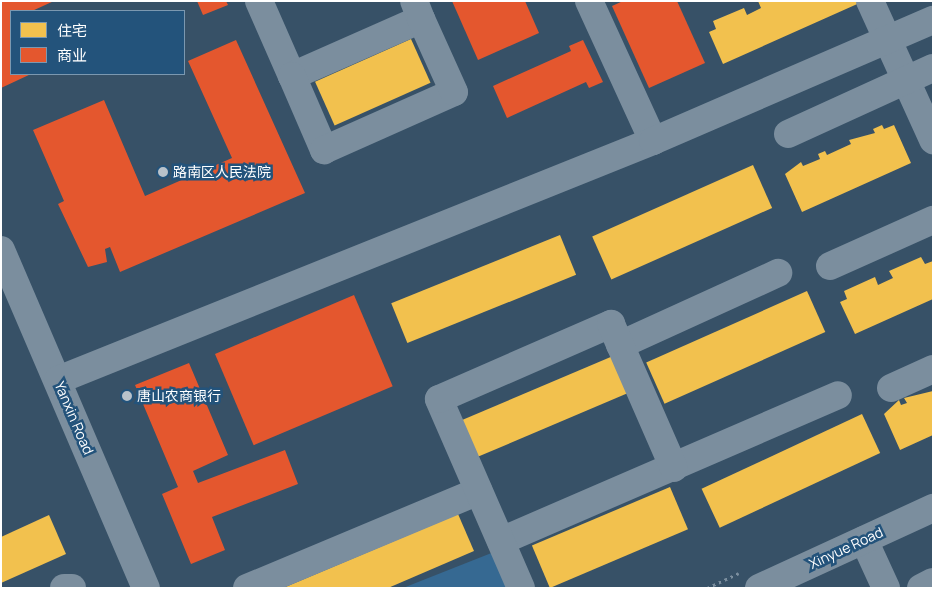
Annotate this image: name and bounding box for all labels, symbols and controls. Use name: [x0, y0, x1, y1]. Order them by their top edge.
legend: [10, 10, 185, 75]
text: 住宅: [57, 20, 87, 41]
text: 商业: [57, 45, 87, 66]
place label: 路南区人民法院: [173, 164, 271, 180]
marker: 路南区人民法院: [157, 166, 169, 178]
street label: Yanxin Road: [51, 379, 97, 457]
place label: 唐山农商银行: [137, 388, 221, 404]
marker: 唐山农商银行: [121, 390, 133, 402]
street label: Xinyue Road: [806, 524, 886, 572]

